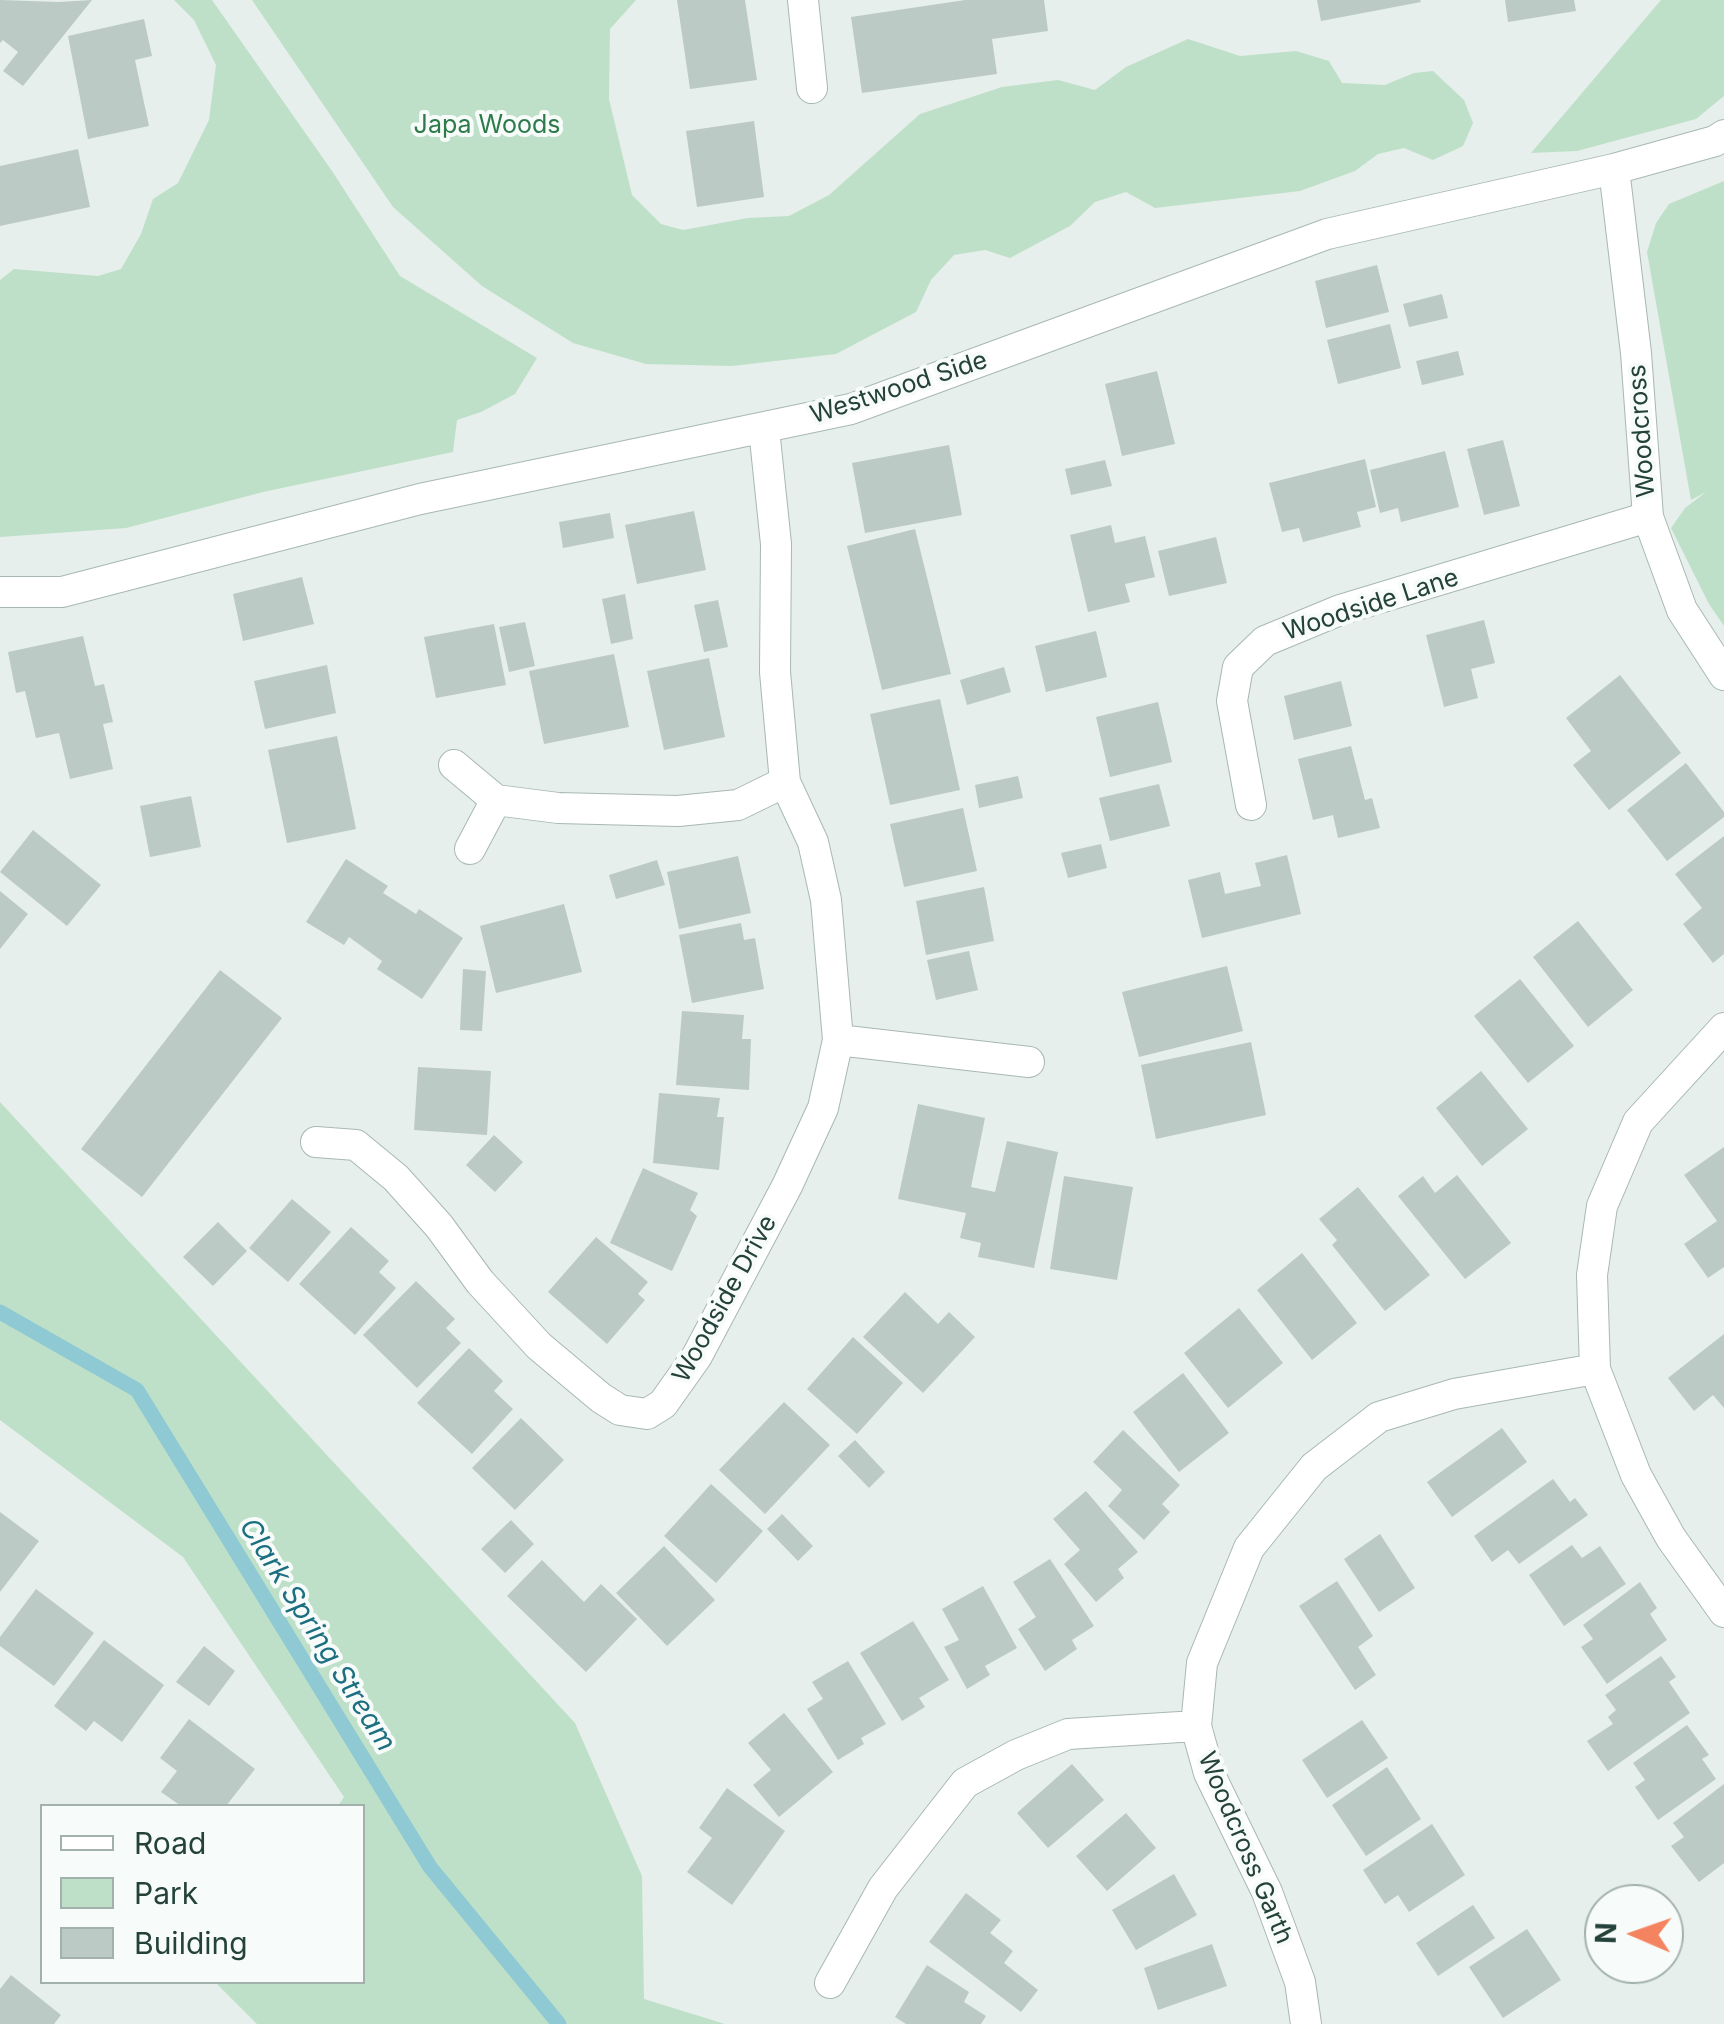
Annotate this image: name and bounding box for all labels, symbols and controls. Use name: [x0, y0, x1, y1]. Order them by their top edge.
park label: Japa Woods: [414, 110, 560, 140]
street label: Westwood Side: [807, 345, 991, 431]
street label: Woodcross: [1622, 363, 1662, 499]
street label: Woodside Lane: [1280, 563, 1462, 647]
street label: Woodside Drive: [667, 1210, 783, 1388]
water label: Clark Spring Stream: [232, 1512, 402, 1758]
street label: Woodcross Garth: [1191, 1747, 1299, 1949]
legend: [40, 1804, 365, 1984]
text: Road: [134, 1825, 206, 1861]
text: Park: [134, 1875, 198, 1911]
north arrow: [1584, 1884, 1684, 1984]
text: N: [1589, 1922, 1623, 1944]
text: Building: [134, 1925, 248, 1961]

